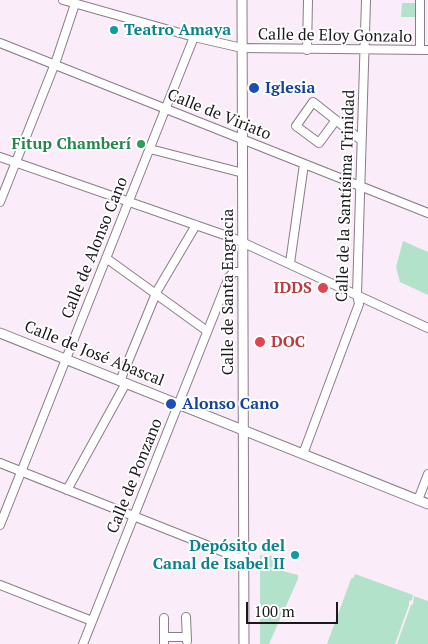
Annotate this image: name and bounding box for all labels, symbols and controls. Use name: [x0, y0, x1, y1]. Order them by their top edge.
place label: Teatro Amaya: [124, 20, 231, 40]
marker: Teatro Amaya: [108, 24, 120, 36]
street label: Calle de Eloy Gonzalo: [258, 25, 412, 47]
place label: Iglesia: [265, 78, 315, 98]
marker: Iglesia: [247, 81, 261, 95]
street label: Calle de Viriato: [164, 85, 274, 145]
street label: Calle de la Santísima Trinidad: [333, 89, 359, 303]
place label: Fitup Chamberí: [12, 134, 131, 154]
marker: Fitup Chamberí: [135, 138, 147, 150]
street label: Calle de Alonso Cano: [58, 174, 132, 322]
street label: Calle de Santa Engracia: [218, 209, 238, 375]
place label: IDDS: [274, 278, 312, 298]
marker: IDDS: [316, 281, 330, 295]
street label: Calle de José Abascal: [21, 317, 167, 391]
place label: DOC: [271, 332, 305, 352]
marker: DOC: [253, 335, 267, 349]
place label: Alonso Cano: [182, 394, 279, 414]
marker: Alonso Cano: [164, 397, 178, 411]
street label: Calle de Ponzano: [103, 416, 167, 536]
place label: Depósito del Canal de Isabel II: [153, 536, 285, 574]
marker: Depósito del Canal de Isabel II: [289, 549, 301, 561]
scale bar: [248, 592, 340, 624]
text: 100 m: [254, 601, 295, 621]

